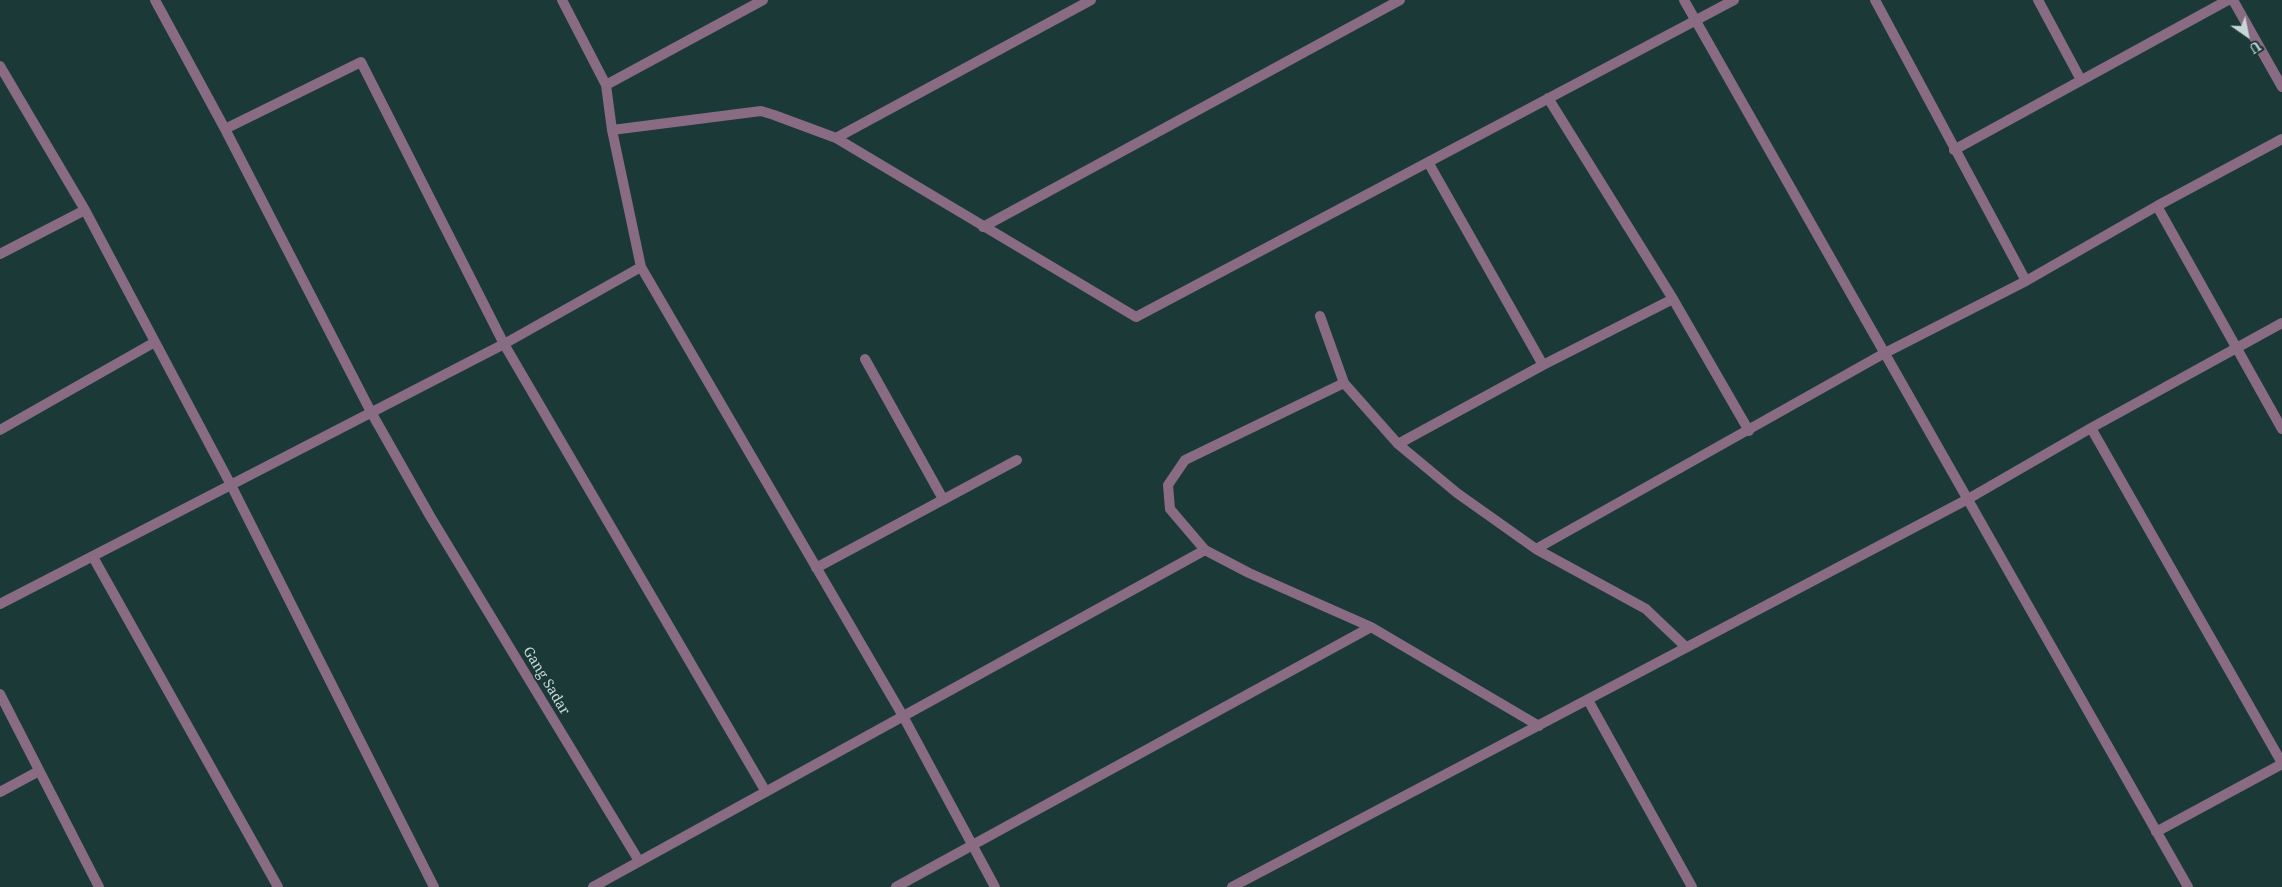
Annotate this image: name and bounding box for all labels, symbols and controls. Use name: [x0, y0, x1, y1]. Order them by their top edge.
north arrow: [2222, 10, 2272, 60]
text: U: [2246, 37, 2265, 59]
street label: Gang Sadar: [519, 644, 573, 718]

